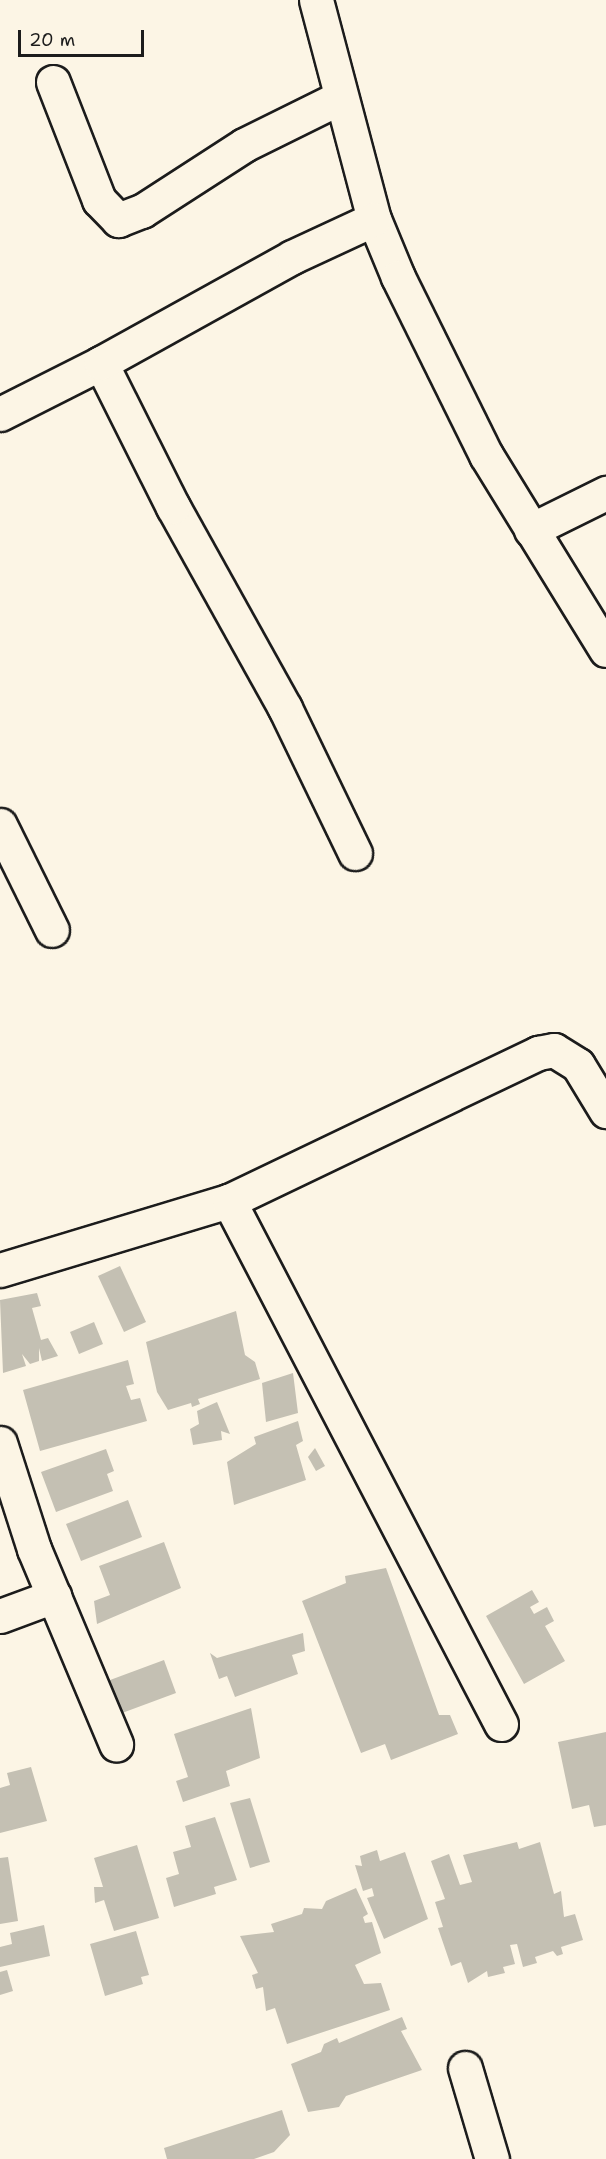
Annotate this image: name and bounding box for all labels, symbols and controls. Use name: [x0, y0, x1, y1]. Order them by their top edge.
scale bar: [21, 18, 147, 56]
text: 20 m: [29, 28, 75, 52]

